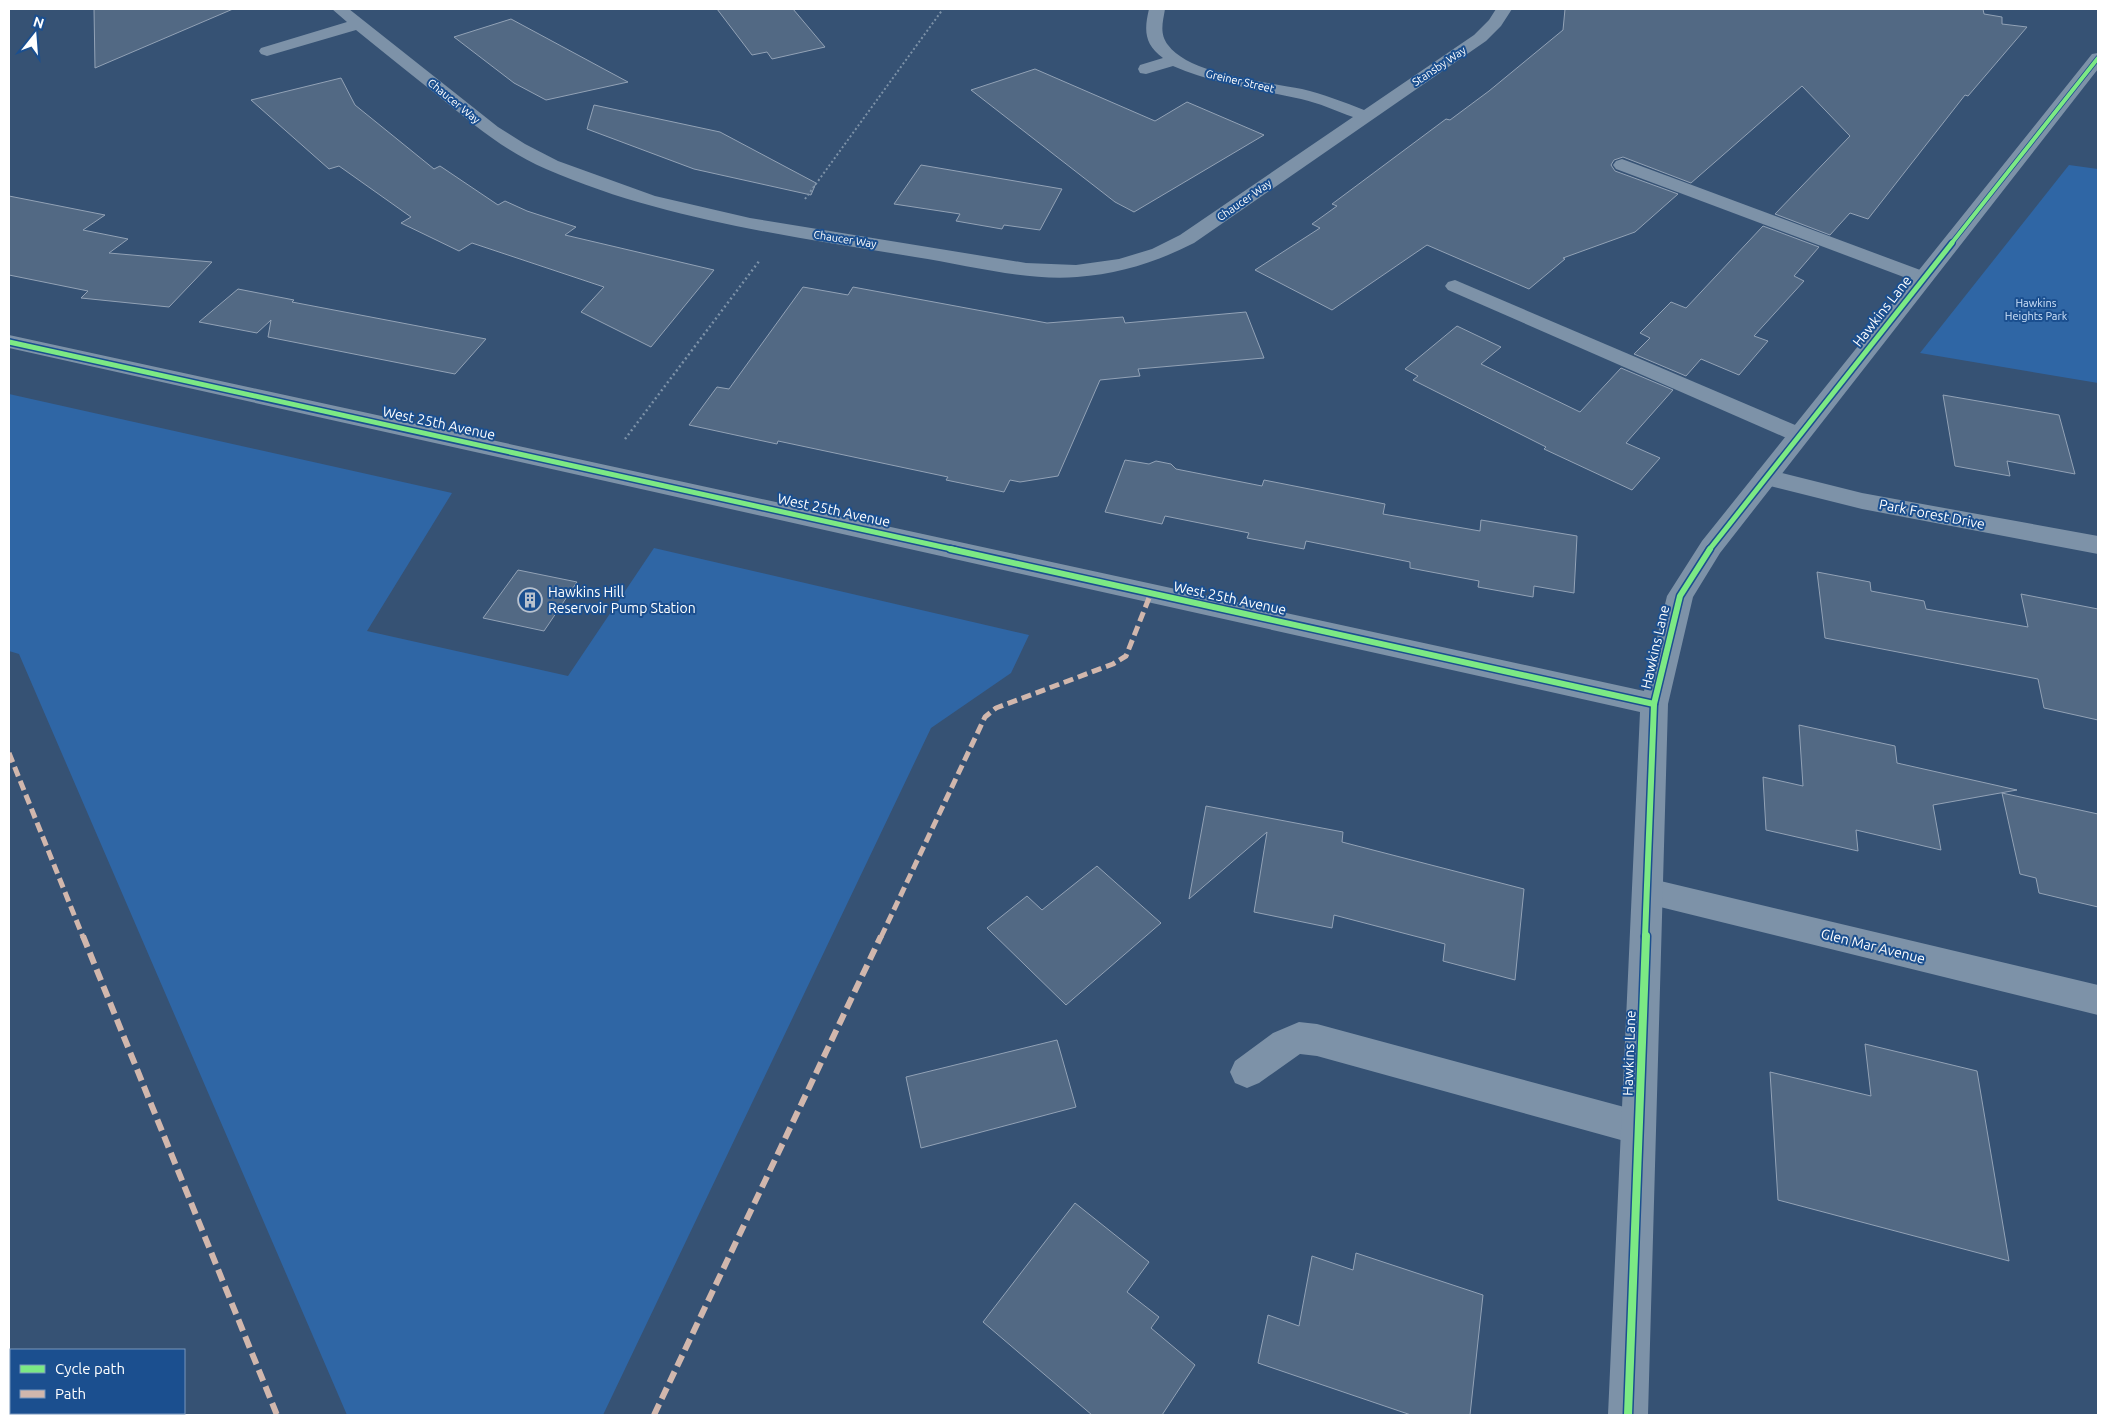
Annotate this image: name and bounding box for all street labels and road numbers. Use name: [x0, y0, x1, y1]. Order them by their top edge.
street label: Stansby Way: [1410, 43, 1469, 88]
street label: Greiner Street: [1205, 67, 1276, 95]
street label: Chaucer Way: [425, 76, 483, 126]
street label: Chaucer Way: [1214, 176, 1274, 223]
street label: Chaucer Way: [813, 228, 878, 250]
street label: Hawkins Lane: [1849, 272, 1915, 350]
street label: West 25th Avenue: [381, 403, 497, 443]
street label: West 25th Avenue: [776, 490, 892, 530]
street label: Park Forest Drive: [1878, 496, 1986, 532]
street label: West 25th Avenue: [1172, 578, 1288, 618]
street label: Hawkins Lane: [1638, 603, 1672, 691]
street label: Glen Mar Avenue: [1819, 925, 1927, 967]
street label: Hawkins Lane: [1620, 1010, 1638, 1096]

